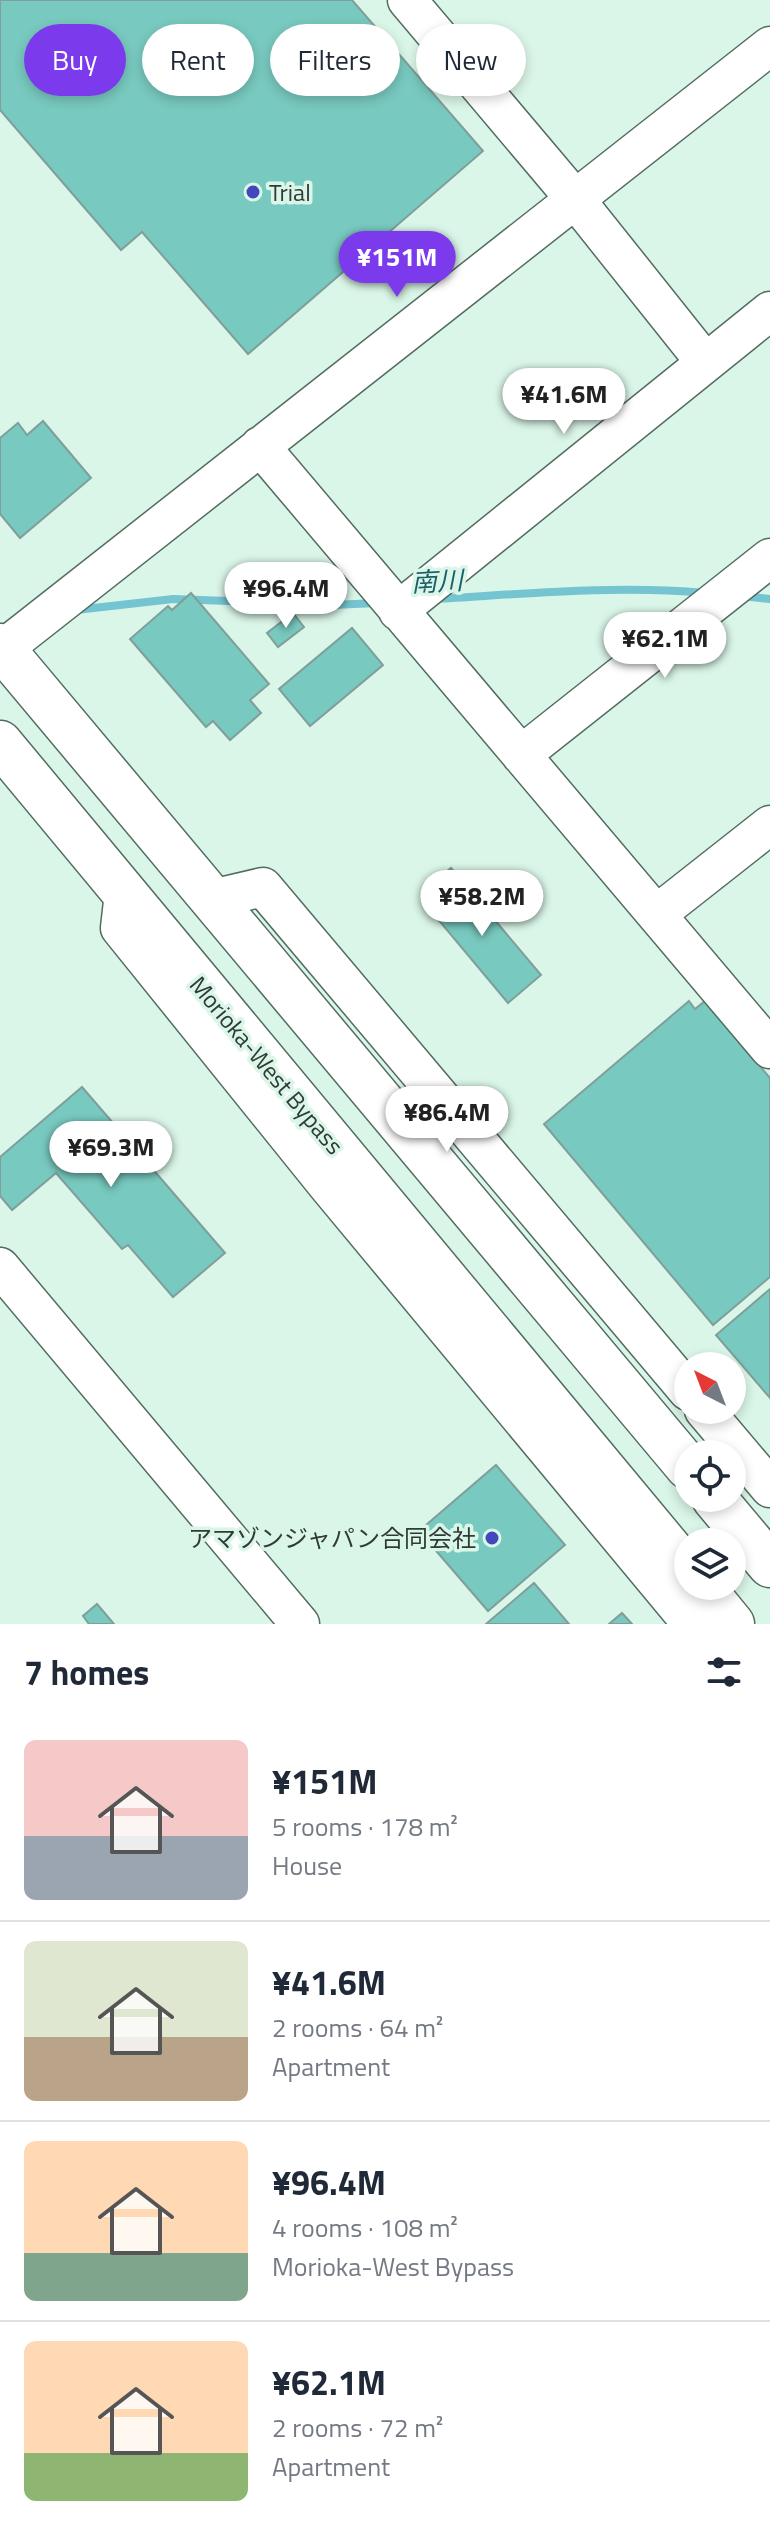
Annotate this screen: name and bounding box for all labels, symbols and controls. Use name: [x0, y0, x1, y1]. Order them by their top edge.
chip: Buy: [24, 24, 126, 96]
chip: Rent: [142, 24, 254, 96]
chip: Filters: [270, 24, 400, 96]
chip: New: [416, 24, 526, 96]
place label: Trial: [269, 174, 311, 210]
marker: Trial: [244, 183, 262, 201]
pin: ¥151M: [341, 231, 453, 299]
text: ¥151M: [357, 237, 437, 276]
pin: ¥41.6M: [499, 368, 629, 436]
text: ¥41.6M: [520, 374, 608, 413]
water label: 南川: [410, 560, 467, 602]
pin: ¥96.4M: [221, 562, 351, 630]
text: ¥96.4M: [242, 568, 330, 607]
pin: ¥62.1M: [600, 612, 730, 680]
text: ¥62.1M: [621, 618, 709, 657]
pin: ¥58.2M: [417, 870, 547, 938]
text: ¥58.2M: [438, 876, 526, 915]
street label: Morioka-West Bypass: [181, 968, 353, 1162]
pin: ¥86.4M: [382, 1086, 512, 1154]
text: ¥86.4M: [403, 1092, 491, 1131]
pin: ¥69.3M: [46, 1121, 176, 1189]
text: ¥69.3M: [67, 1127, 155, 1166]
north arrow: [674, 1352, 746, 1424]
map controls: [674, 1352, 746, 1600]
button: locate: [674, 1440, 746, 1512]
place label: アマゾンジャパン合同会社: [188, 1520, 476, 1556]
button: layers: [674, 1528, 746, 1600]
marker: アマゾンジャパン合同会社: [483, 1529, 501, 1547]
text: 7 homes: [24, 1646, 149, 1698]
icon: filters: [702, 1650, 746, 1694]
text: ¥151M: [272, 1755, 377, 1807]
icon: home: [88, 1772, 184, 1868]
text: 5 rooms · 178 m²: [272, 1807, 458, 1846]
text: House: [272, 1846, 342, 1885]
text: ¥41.6M: [272, 1956, 386, 2008]
icon: home: [88, 1973, 184, 2069]
text: 2 rooms · 64 m²: [272, 2008, 443, 2047]
text: Apartment: [272, 2047, 390, 2086]
text: ¥96.4M: [272, 2156, 386, 2208]
icon: home: [88, 2173, 184, 2269]
text: 4 rooms · 108 m²: [272, 2208, 458, 2247]
text: Morioka-West Bypass: [272, 2247, 514, 2286]
text: ¥62.1M: [272, 2356, 386, 2408]
icon: home: [88, 2373, 184, 2469]
text: 2 rooms · 72 m²: [272, 2408, 443, 2447]
text: Apartment: [272, 2447, 390, 2486]

